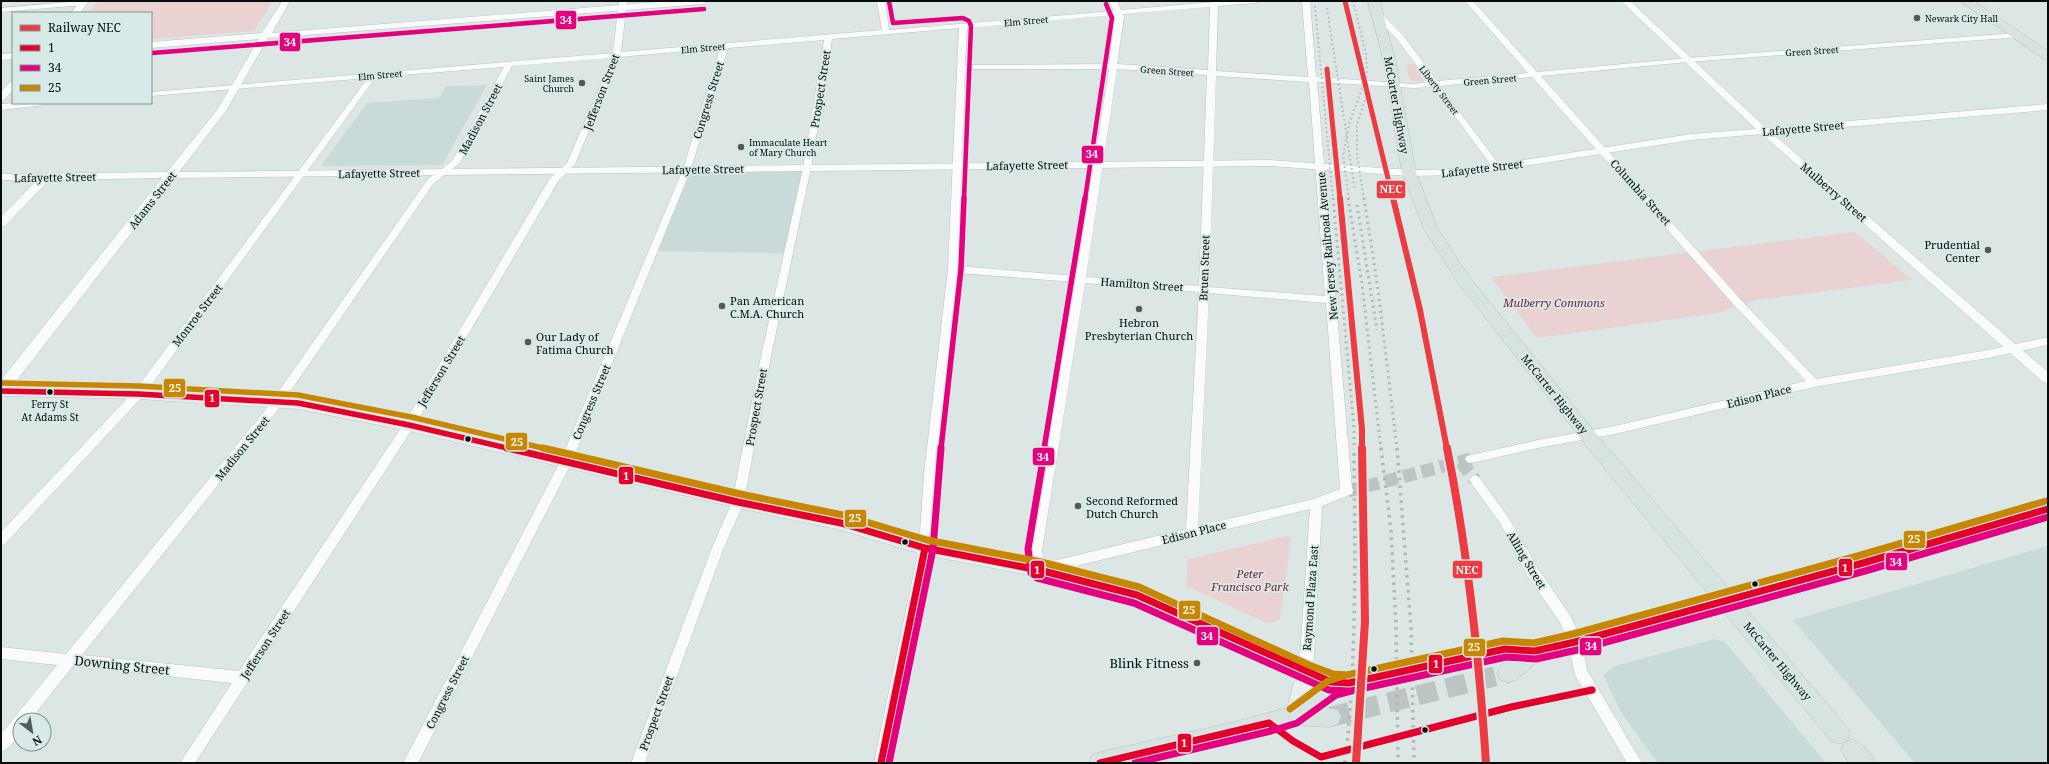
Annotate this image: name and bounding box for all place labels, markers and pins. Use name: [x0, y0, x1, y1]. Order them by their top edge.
place label: Newark City Hall: [1925, 12, 1998, 25]
marker: Newark City Hall: [1912, 13, 1922, 23]
place label: Saint James Church: [524, 72, 574, 95]
marker: Saint James Church: [577, 78, 587, 88]
place label: Immaculate Heart of Mary Church: [749, 136, 827, 159]
marker: Immaculate Heart of Mary Church: [736, 142, 746, 152]
place label: Prudential Center: [1924, 237, 1981, 265]
marker: Prudential Center: [1983, 245, 1993, 255]
place label: Pan American C.M.A. Church: [730, 293, 804, 321]
marker: Pan American C.M.A. Church: [717, 301, 727, 311]
marker: Hebron Presbyterian Church: [1134, 304, 1144, 314]
place label: Hebron Presbyterian Church: [1085, 315, 1193, 343]
place label: Our Lady of Fatima Church: [536, 329, 613, 357]
marker: Our Lady of Fatima Church: [523, 337, 533, 347]
marker: Ferry St At Adams St: [45, 387, 55, 397]
place label: Ferry St At Adams St: [21, 397, 79, 424]
unlabelled marker: [463, 434, 473, 444]
place label: Second Reformed Dutch Church: [1086, 493, 1178, 521]
marker: Second Reformed Dutch Church: [1073, 501, 1083, 511]
unlabelled marker: [900, 537, 910, 547]
unlabelled marker: [1750, 579, 1760, 589]
place label: Blink Fitness: [1109, 654, 1189, 672]
marker: Blink Fitness: [1192, 658, 1202, 668]
unlabelled marker: [1369, 664, 1379, 674]
unlabelled marker: [1420, 725, 1430, 735]

